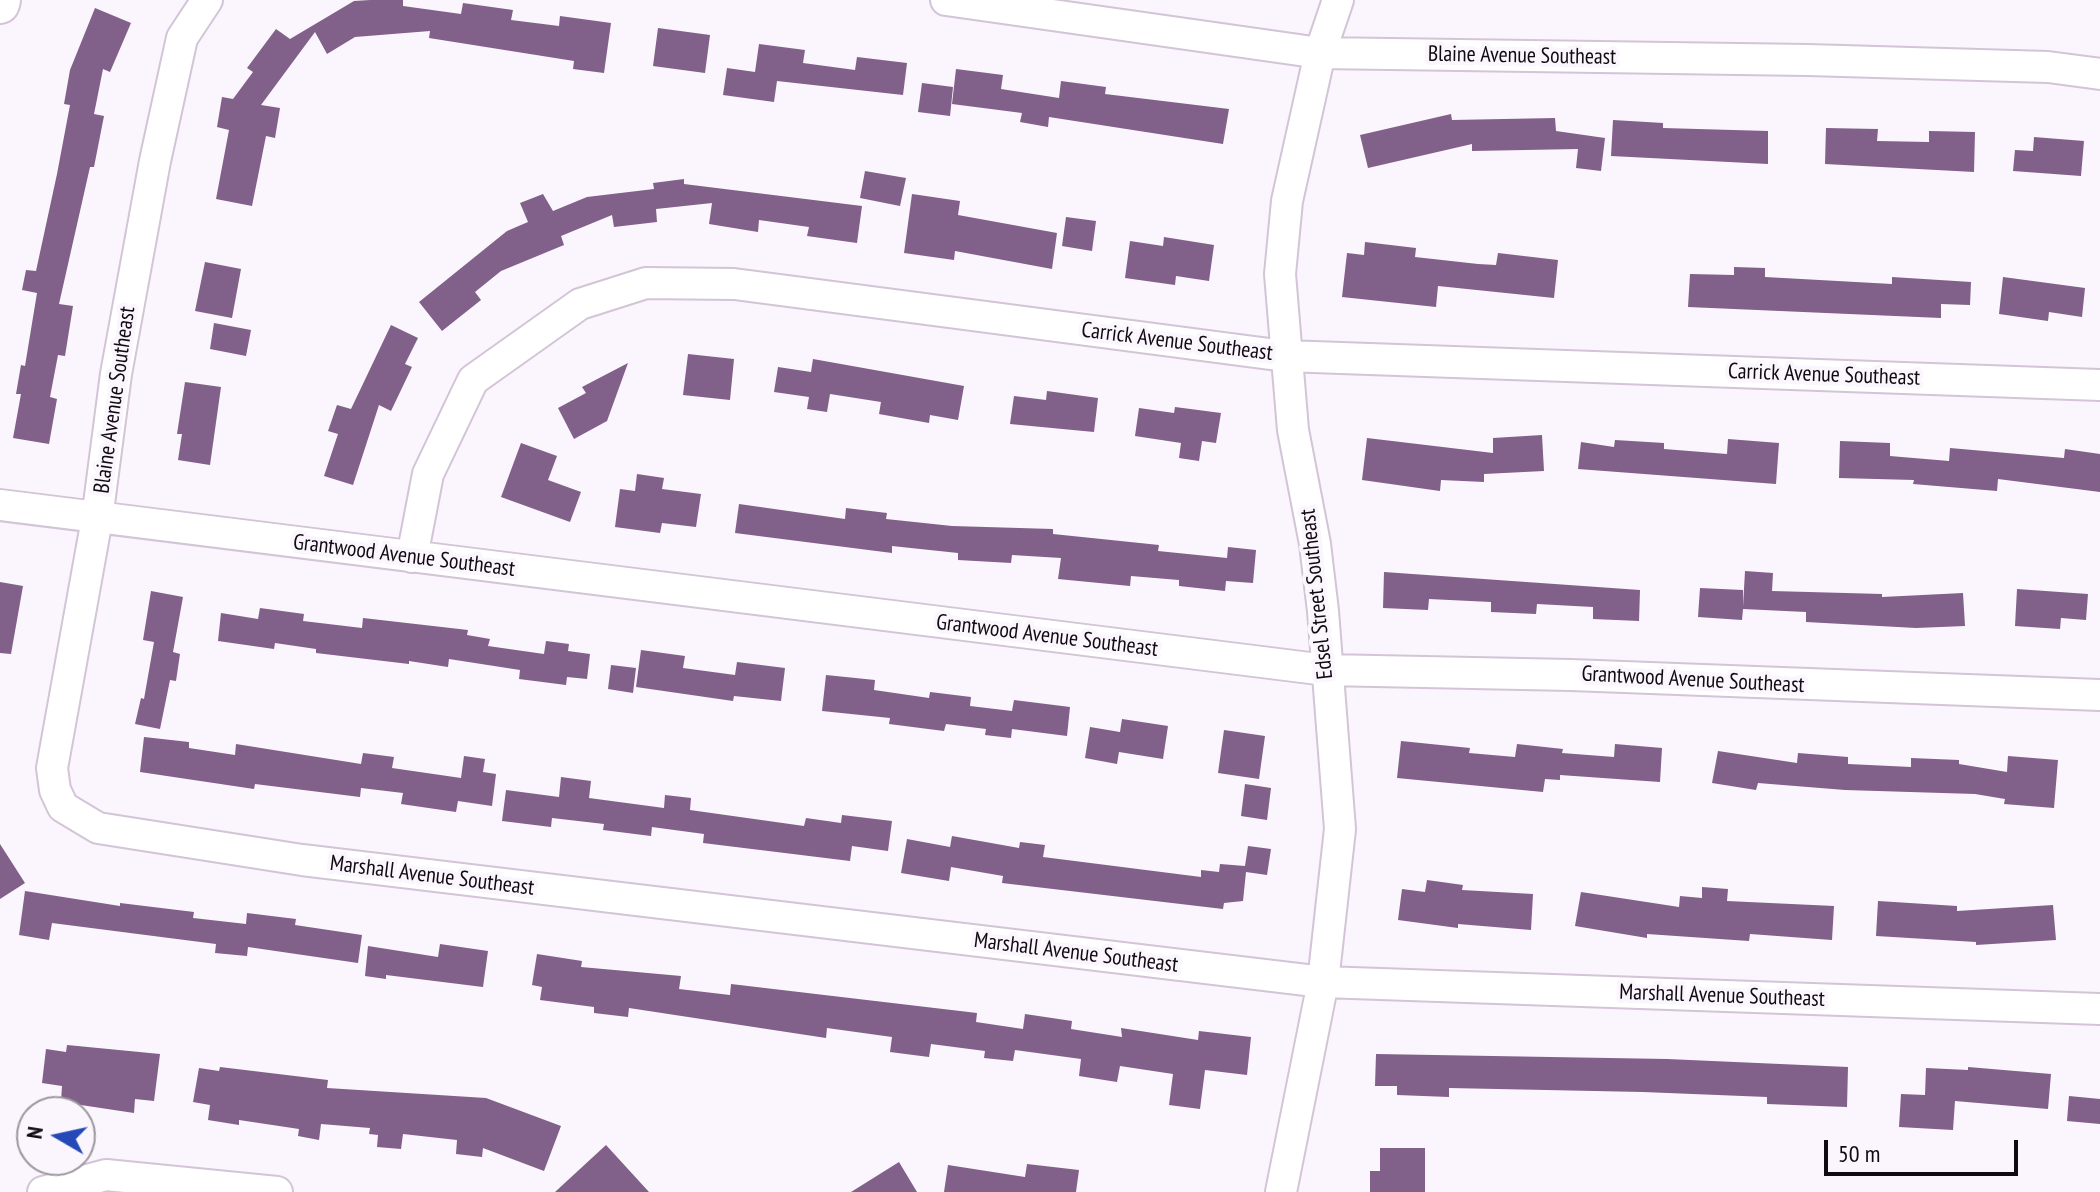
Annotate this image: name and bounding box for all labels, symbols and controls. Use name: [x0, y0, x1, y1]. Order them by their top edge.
street label: Blaine Avenue Southeast: [1428, 41, 1616, 71]
street label: Blaine Avenue Southeast: [89, 305, 141, 495]
street label: Carrick Avenue Southeast: [1080, 317, 1274, 367]
street label: Carrick Avenue Southeast: [1727, 358, 1921, 392]
street label: Edsel Street Southeast: [1295, 508, 1339, 680]
street label: Grantwood Avenue Southeast: [292, 529, 516, 583]
street label: Grantwood Avenue Southeast: [935, 609, 1159, 663]
street label: Grantwood Avenue Southeast: [1581, 661, 1805, 699]
street label: Marshall Avenue Southeast: [328, 850, 536, 902]
street label: Marshall Avenue Southeast: [972, 927, 1180, 979]
street label: Marshall Avenue Southeast: [1619, 979, 1825, 1013]
north arrow: [16, 1096, 96, 1176]
scale bar: [1828, 1124, 2022, 1174]
text: N: [20, 1125, 49, 1141]
text: 50 m: [1838, 1138, 1880, 1169]

